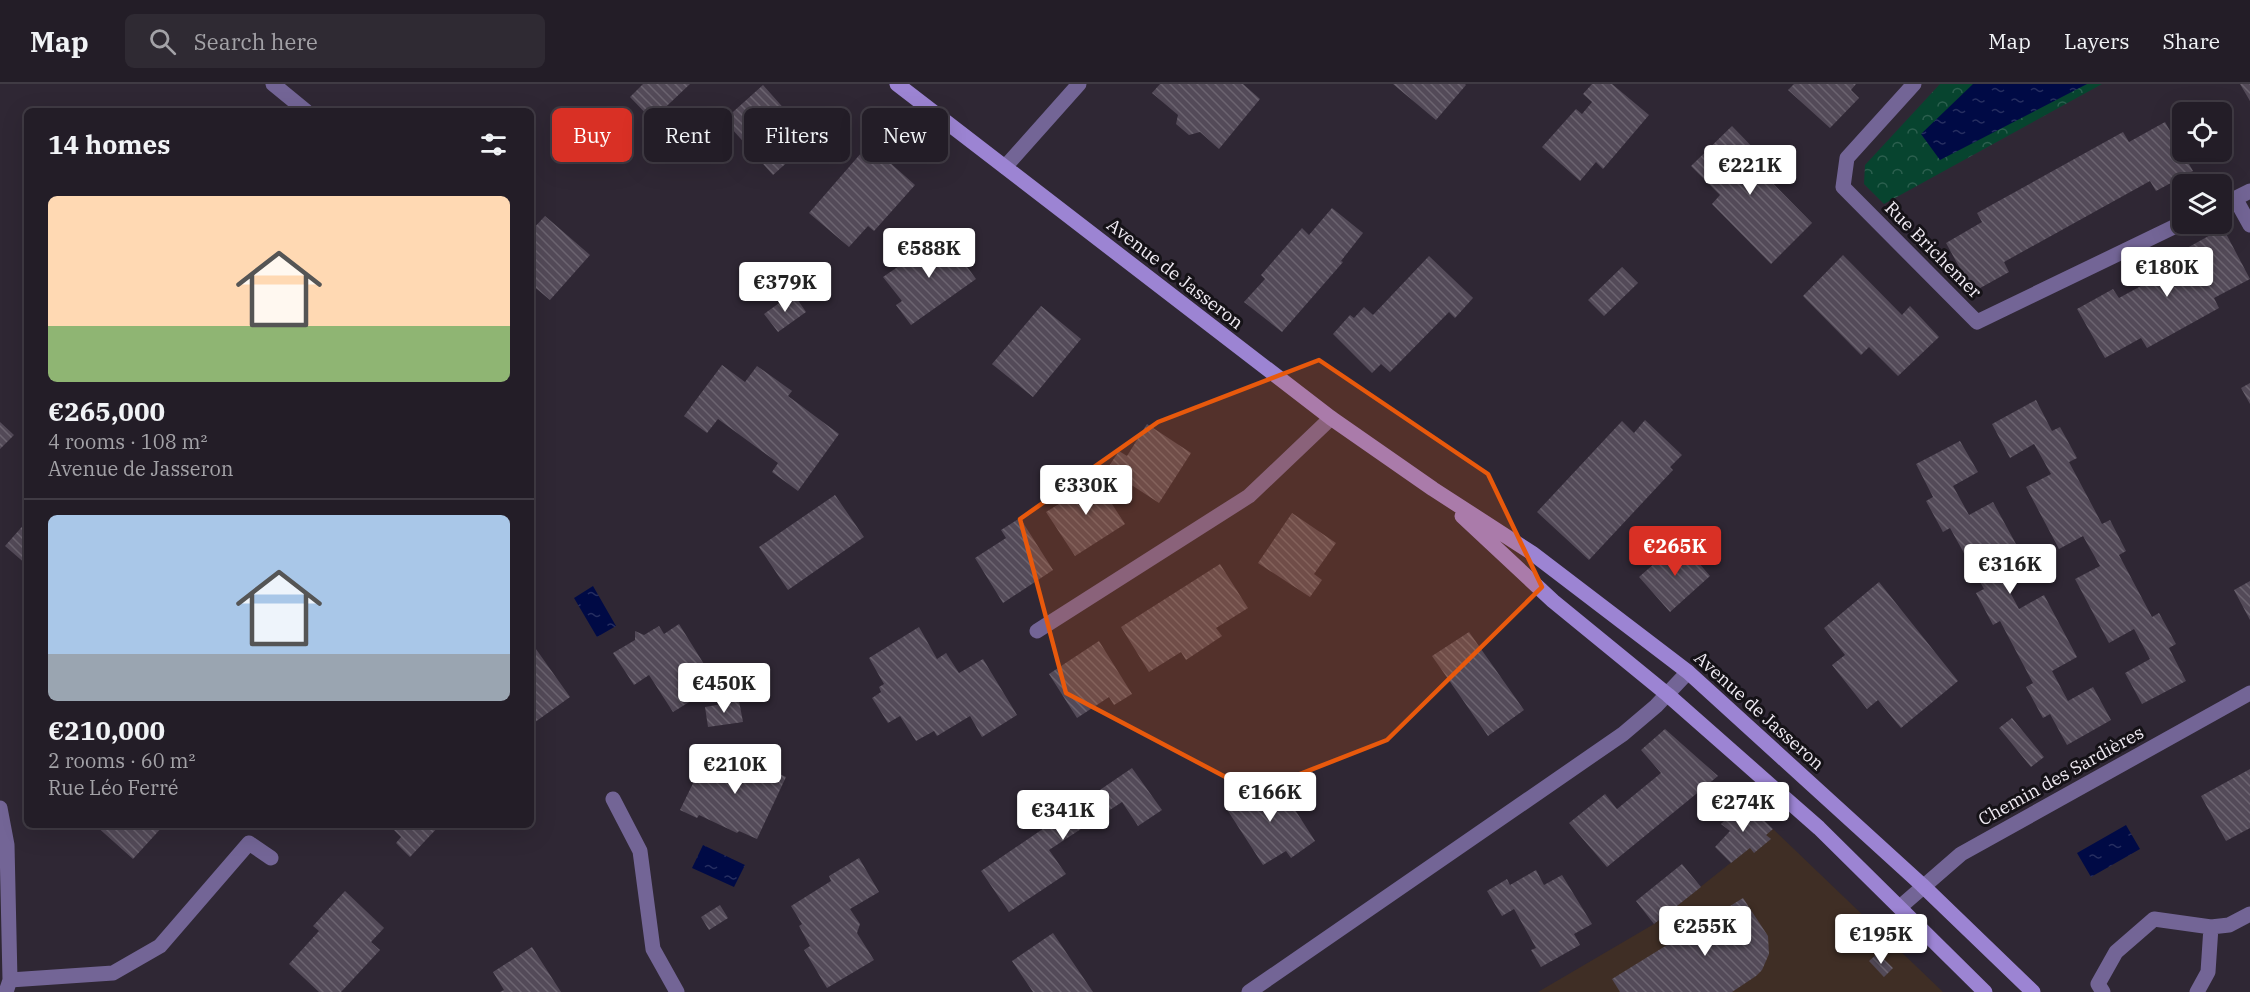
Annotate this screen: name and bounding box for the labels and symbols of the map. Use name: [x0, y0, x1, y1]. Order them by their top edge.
pin: €221K: [1708, 145, 1792, 196]
street label: Rue Brichemer: [1880, 196, 1987, 303]
street label: Avenue de Jasseron: [1102, 213, 1248, 334]
pin: €588K: [887, 228, 971, 279]
pin: €180K: [2125, 247, 2209, 298]
pin: €379K: [743, 262, 827, 313]
pin: €330K: [1044, 465, 1128, 516]
pin: €265K: [1633, 526, 1717, 577]
pin: €316K: [1968, 544, 2052, 595]
street label: Avenue de Jasseron: [1690, 646, 1829, 775]
pin: €450K: [682, 663, 766, 714]
street label: Chemin des Sardières: [1974, 720, 2148, 831]
pin: €210K: [693, 744, 777, 795]
pin: €166K: [1228, 772, 1312, 823]
pin: €274K: [1701, 782, 1785, 833]
pin: €341K: [1021, 790, 1105, 841]
pin: €255K: [1663, 906, 1747, 957]
pin: €195K: [1839, 914, 1923, 965]

